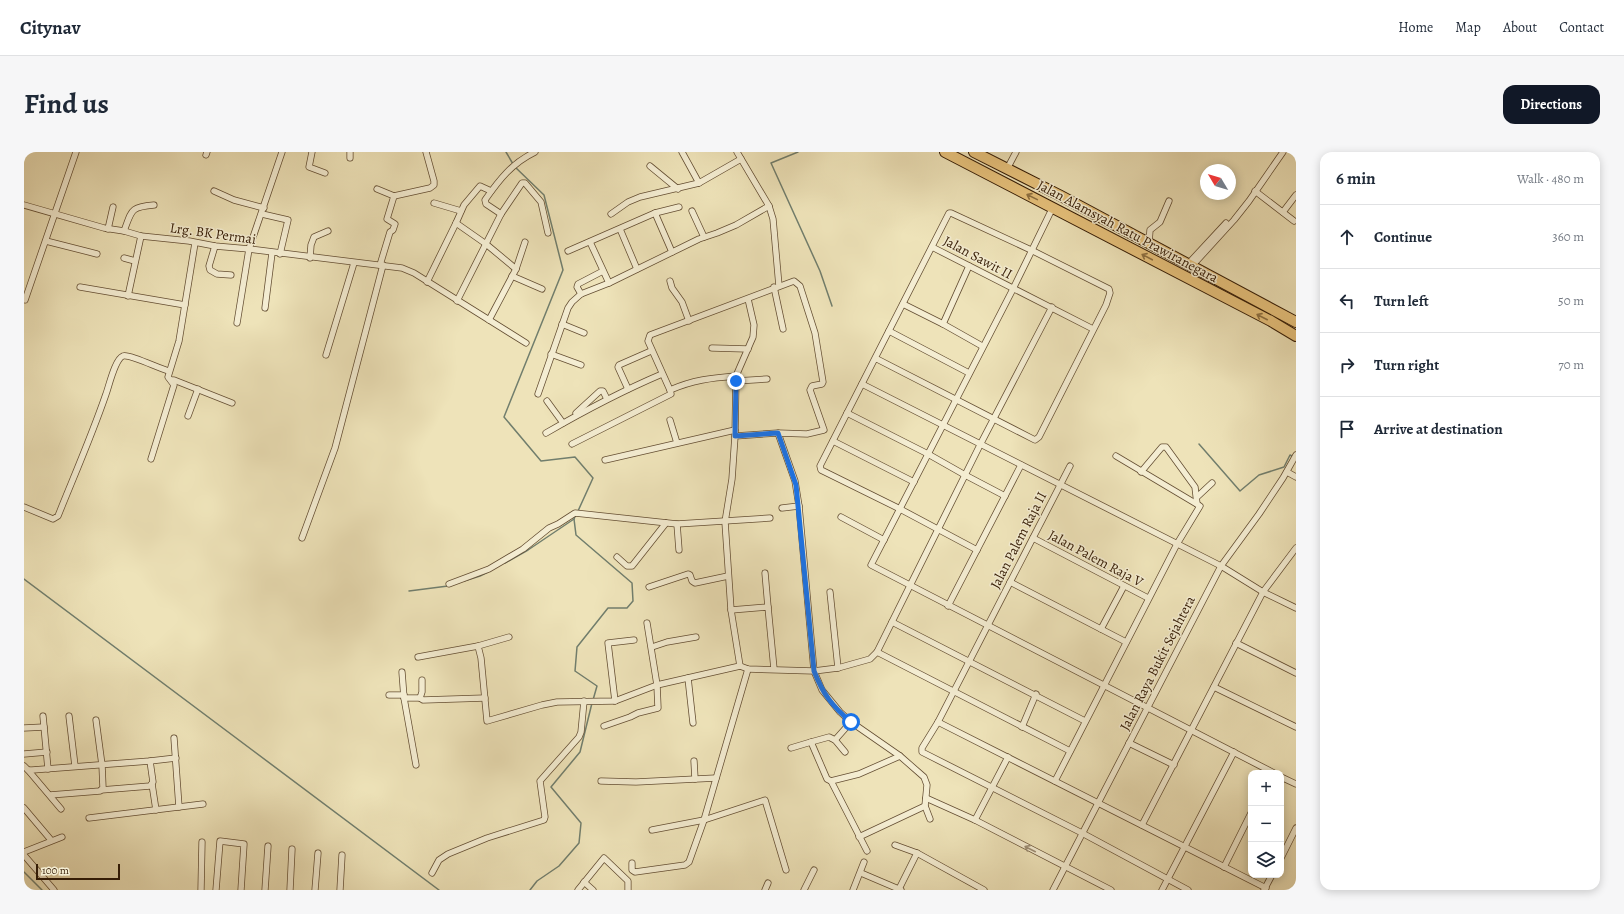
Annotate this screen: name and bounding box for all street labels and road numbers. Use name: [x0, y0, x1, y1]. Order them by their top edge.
street label: Jalan Alamsyah Ratu Prawiranegara: [1034, 176, 1222, 288]
street label: Lrg. BK Permai: [169, 218, 257, 249]
street label: Jalan Sawit II: [940, 231, 1016, 284]
street label: Jalan Palem Raja II: [986, 488, 1051, 592]
street label: Jalan Palem Raja V: [1045, 525, 1147, 592]
street label: Jalan Raya Bukit Sejahtera: [1115, 592, 1200, 734]

